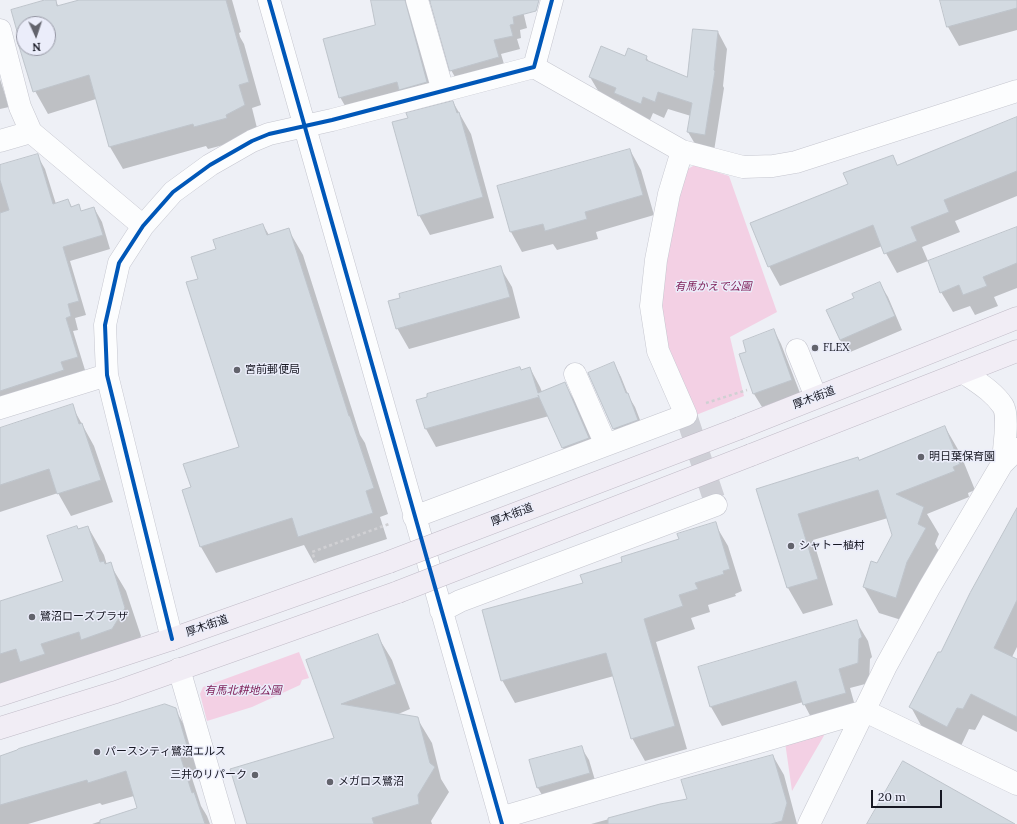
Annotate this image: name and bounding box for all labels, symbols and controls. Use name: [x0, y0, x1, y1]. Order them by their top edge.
north arrow: [16, 16, 56, 56]
text: N: [32, 40, 41, 54]
park label: 有馬かえで公園: [675, 280, 751, 294]
place label: FLEX: [823, 341, 849, 355]
marker: FLEX: [810, 343, 820, 353]
place label: 宮前郵便局: [245, 363, 300, 377]
marker: 宮前郵便局: [232, 365, 242, 375]
street label: 厚木街道: [791, 384, 837, 412]
place label: 明日葉保育園: [929, 450, 995, 464]
marker: 明日葉保育園: [916, 452, 926, 462]
street label: 厚木街道: [489, 501, 535, 529]
place label: シャトー植村: [799, 539, 865, 553]
marker: シャトー植村: [786, 541, 796, 551]
place label: 鷺沼ローズプラザ: [40, 610, 128, 624]
marker: 鷺沼ローズプラザ: [27, 612, 37, 622]
street label: 厚木街道: [184, 613, 230, 639]
park label: 有馬北耕地公園: [205, 684, 281, 698]
place label: パースシティ鷺沼エルス: [105, 745, 226, 759]
marker: パースシティ鷺沼エルス: [92, 747, 102, 757]
place label: 三井のリパーク: [170, 768, 247, 782]
marker: 三井のリパーク: [250, 770, 260, 780]
place label: メガロス鷺沼: [338, 775, 404, 789]
marker: メガロス鷺沼: [325, 777, 335, 787]
scale bar: [873, 782, 944, 808]
text: 20 m: [878, 789, 906, 804]

